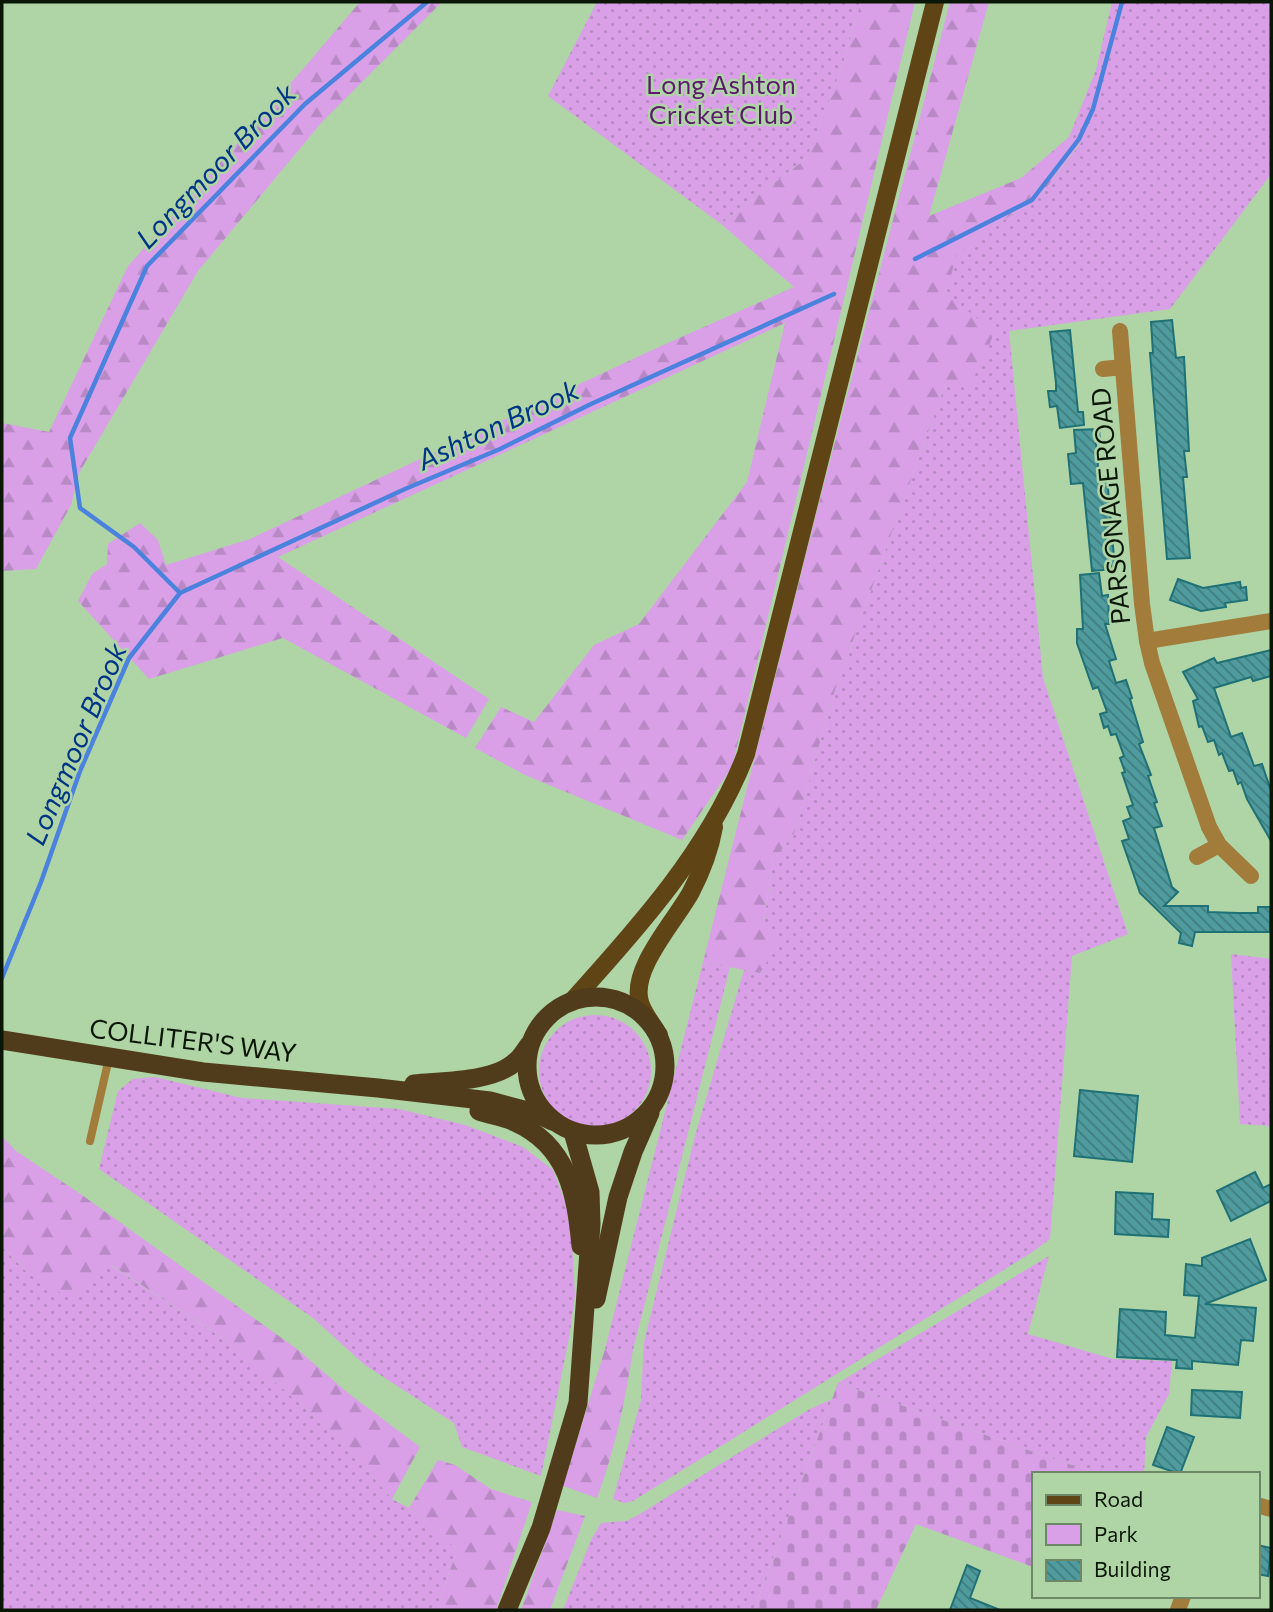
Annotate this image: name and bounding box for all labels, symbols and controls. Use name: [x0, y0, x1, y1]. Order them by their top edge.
park label: Long Ashton Cricket Club: [646, 68, 796, 129]
water label: Longmoor Brook: [128, 75, 303, 255]
water label: Ashton Brook: [410, 371, 585, 477]
street label: PARSONAGE ROAD: [1084, 386, 1135, 626]
water label: Longmoor Brook: [17, 637, 133, 850]
street label: COLLITER'S WAY: [88, 1011, 298, 1068]
legend: [1032, 1472, 1259, 1598]
text: Road: [1094, 1486, 1143, 1511]
text: Park: [1094, 1521, 1138, 1546]
text: Building: [1094, 1556, 1171, 1581]

